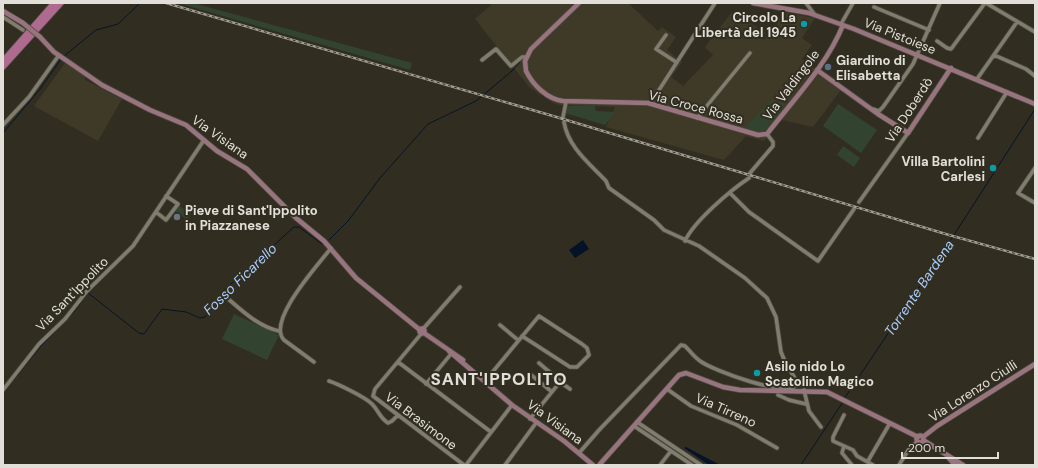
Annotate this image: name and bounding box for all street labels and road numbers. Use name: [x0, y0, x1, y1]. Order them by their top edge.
street label: Via Pistoiese: [861, 14, 939, 58]
street label: Via Valdingole: [759, 46, 823, 124]
street label: Via Doberdò: [881, 74, 937, 146]
street label: Via Croce Rossa: [647, 86, 745, 128]
street label: Via Visiana: [188, 111, 252, 163]
street label: Via Sant'Ippolito: [32, 253, 112, 335]
street label: Via Lorenzo Ciulli: [926, 356, 1020, 426]
street label: Via Brasimone: [382, 388, 460, 454]
street label: Via Tirreno: [693, 389, 759, 431]
street label: Via Visiana: [524, 396, 586, 448]

